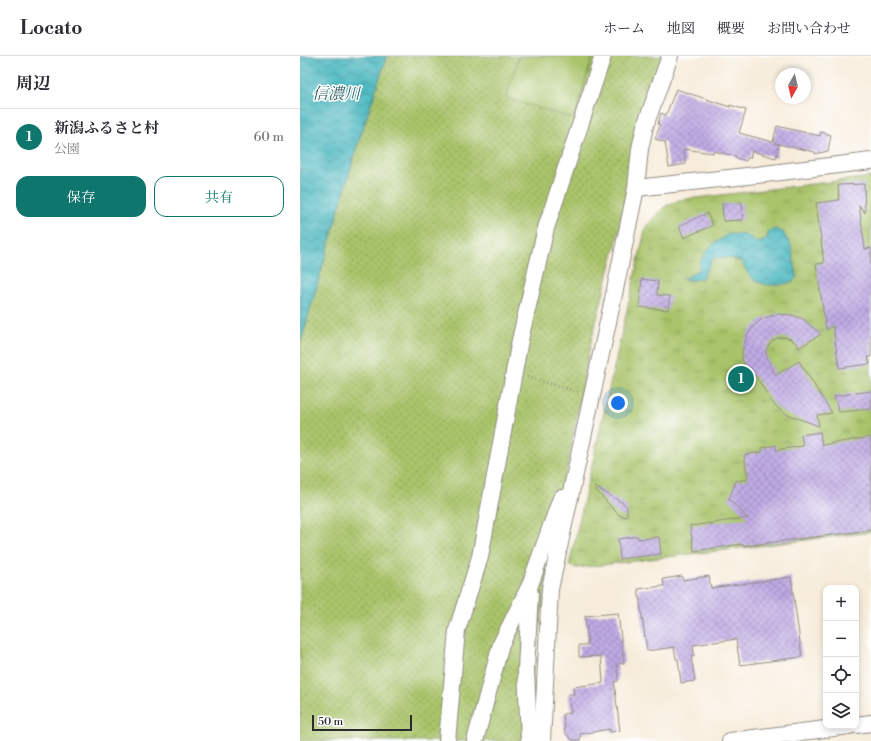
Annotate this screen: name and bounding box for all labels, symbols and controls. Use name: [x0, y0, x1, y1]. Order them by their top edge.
text: Locato: [20, 16, 82, 40]
text: ホーム: [603, 20, 645, 38]
text: 地図: [667, 20, 695, 38]
text: 概要: [717, 20, 745, 38]
text: お問い合わせ: [767, 20, 851, 38]
north arrow: [775, 68, 811, 104]
text: 周辺: [16, 73, 50, 95]
water label: 信濃川: [312, 84, 362, 104]
text: 新潟ふるさと村: [54, 119, 159, 138]
text: 1: [26, 129, 32, 145]
text: 60 m: [253, 129, 284, 145]
text: 公園: [54, 141, 80, 157]
button: 保存: [16, 176, 146, 217]
button: 共有: [154, 176, 284, 217]
pin: 1: [728, 364, 754, 394]
your location: [608, 393, 628, 413]
map controls: [823, 585, 859, 729]
button: +: [823, 585, 859, 621]
button: −: [823, 621, 859, 657]
button: locate: [823, 657, 859, 693]
button: layers: [823, 693, 859, 729]
scale bar: [312, 713, 412, 732]
text: 50 m: [318, 715, 343, 729]

